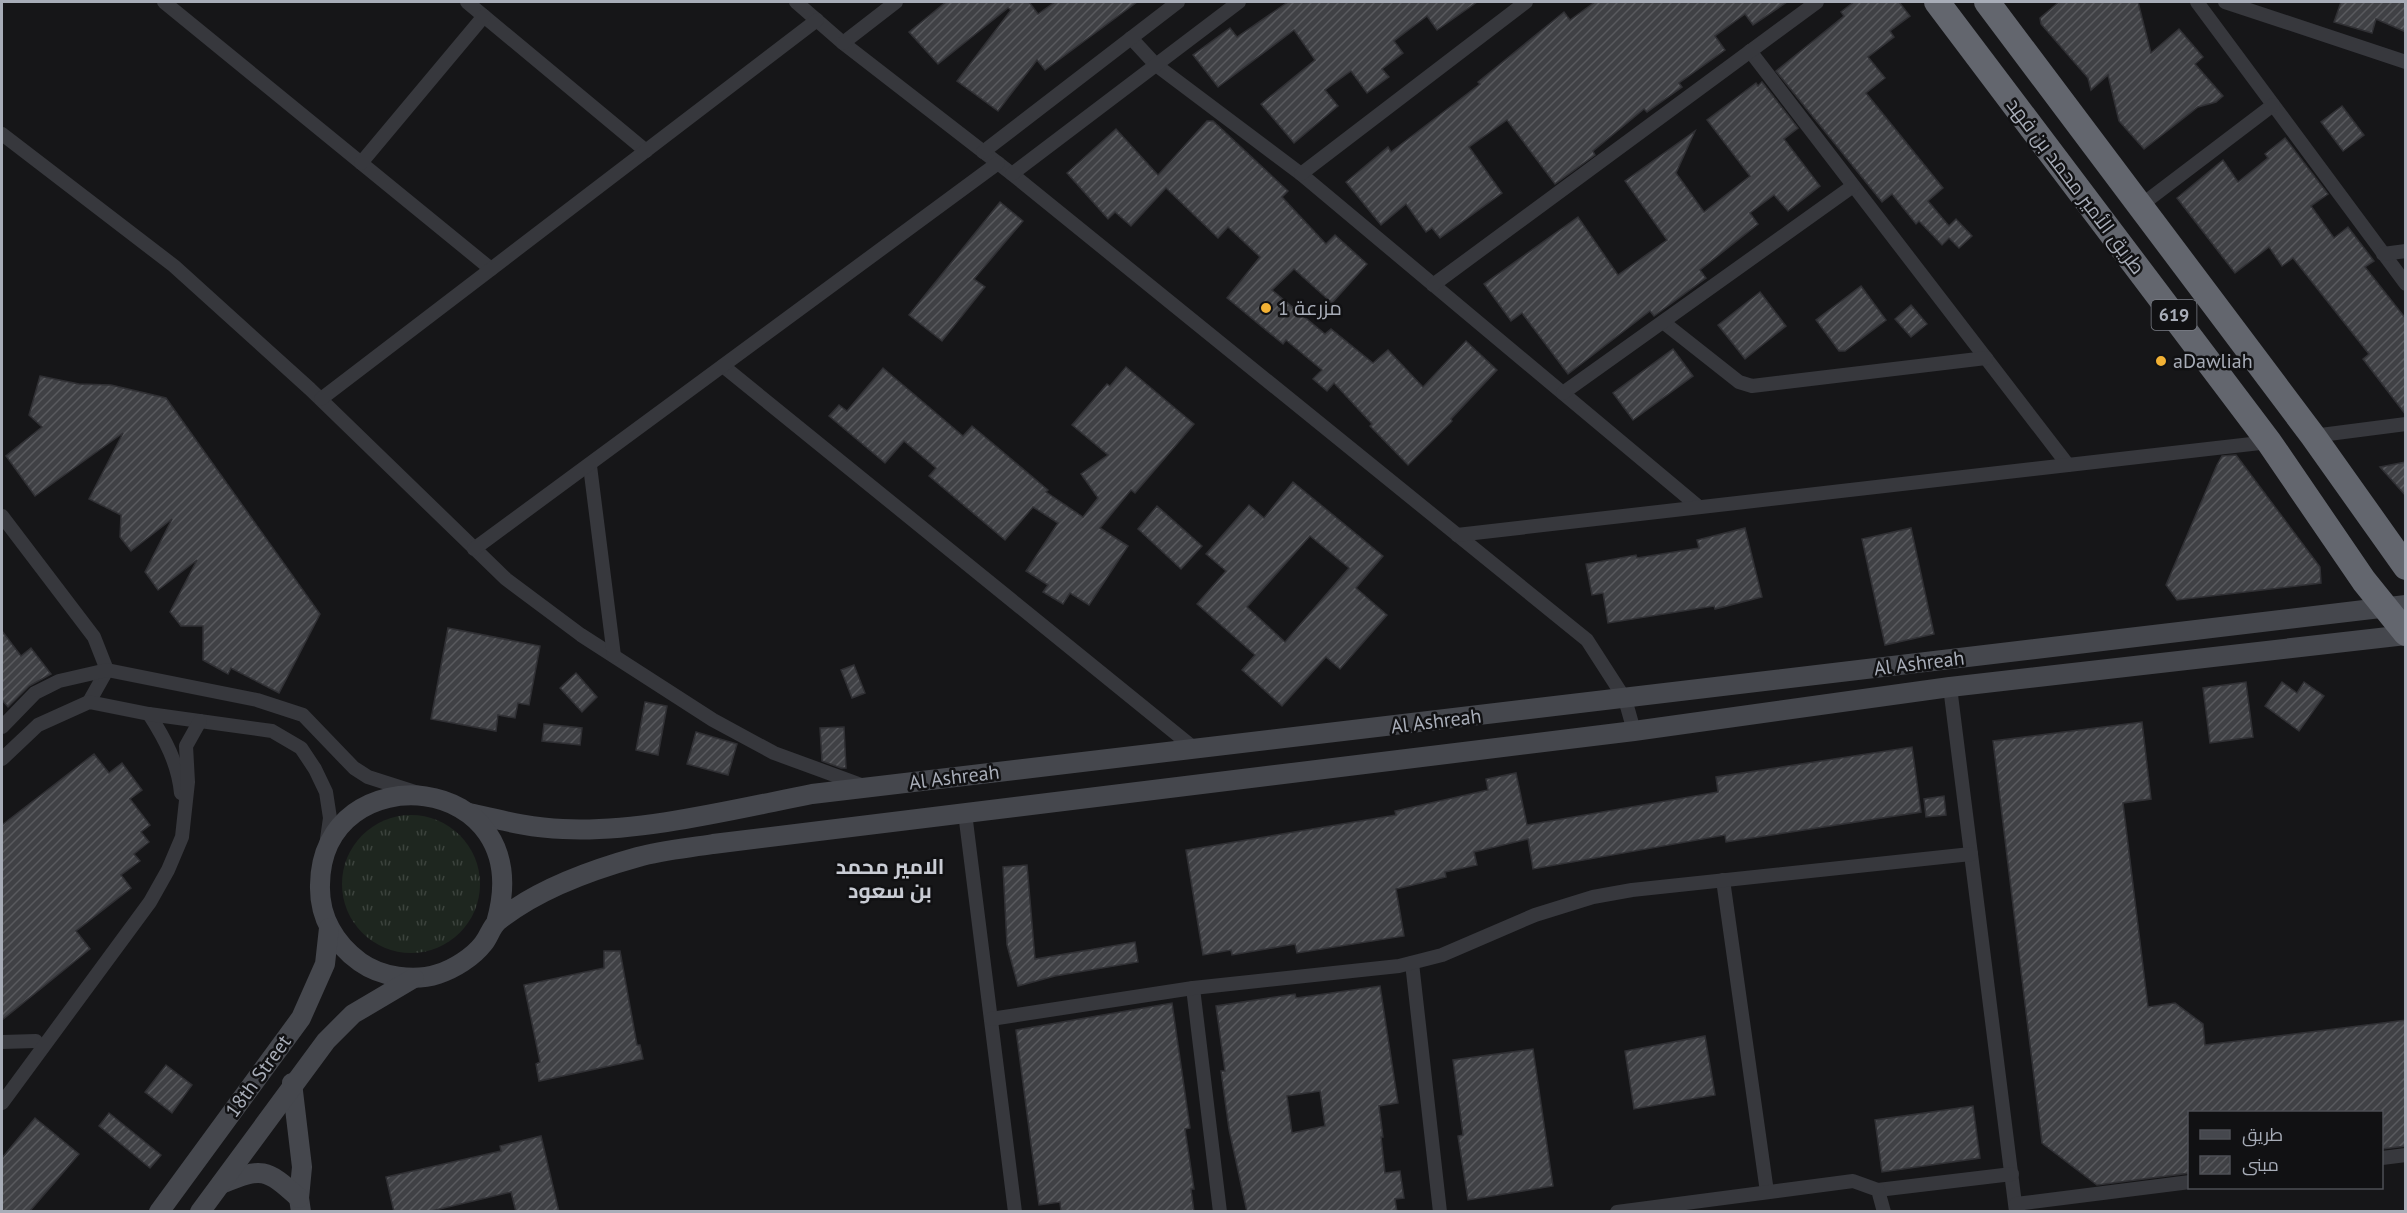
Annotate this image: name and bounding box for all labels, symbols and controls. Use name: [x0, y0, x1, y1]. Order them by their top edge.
street label: طريق الأمير محمد بن فهد: [2001, 93, 2151, 279]
place label: مزرعة 1: [1278, 295, 1342, 321]
road number: 619: [2152, 300, 2196, 330]
marker: مزرعة 1: [1259, 301, 1273, 315]
place label: aDawliah: [2173, 348, 2253, 374]
marker: aDawliah: [2154, 354, 2168, 368]
street label: Al Ashreah: [1872, 645, 1966, 681]
street label: Al Ashreah: [1389, 703, 1483, 739]
street label: Al Ashreah: [907, 759, 1001, 795]
district label: الامير محمد بن سعود: [836, 853, 944, 904]
street label: 18th Street: [219, 1029, 297, 1122]
legend: [2188, 1111, 2383, 1189]
text: طريق: [2242, 1123, 2283, 1147]
text: مبنى: [2242, 1153, 2279, 1176]

